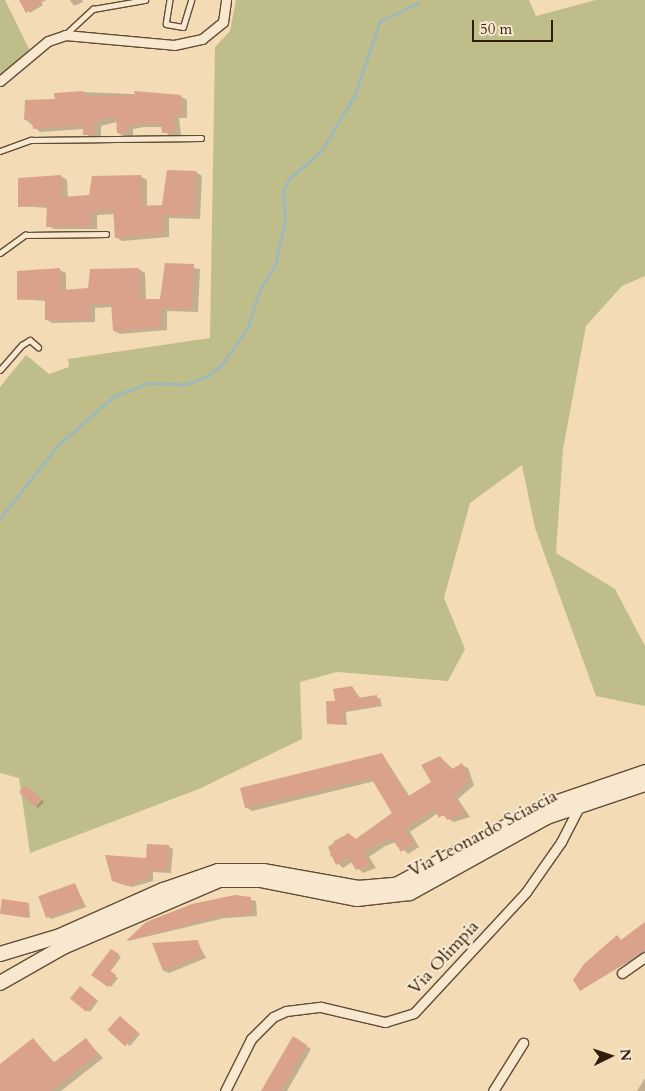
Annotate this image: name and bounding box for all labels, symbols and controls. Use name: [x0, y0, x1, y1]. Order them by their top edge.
scale bar: [475, 10, 556, 42]
text: 50 m: [480, 19, 512, 39]
street label: Via Leonardo Sciascia: [405, 786, 561, 882]
street label: Via Olimpia: [404, 916, 484, 1000]
north arrow: [585, 1031, 635, 1081]
text: N: [616, 1048, 635, 1062]

